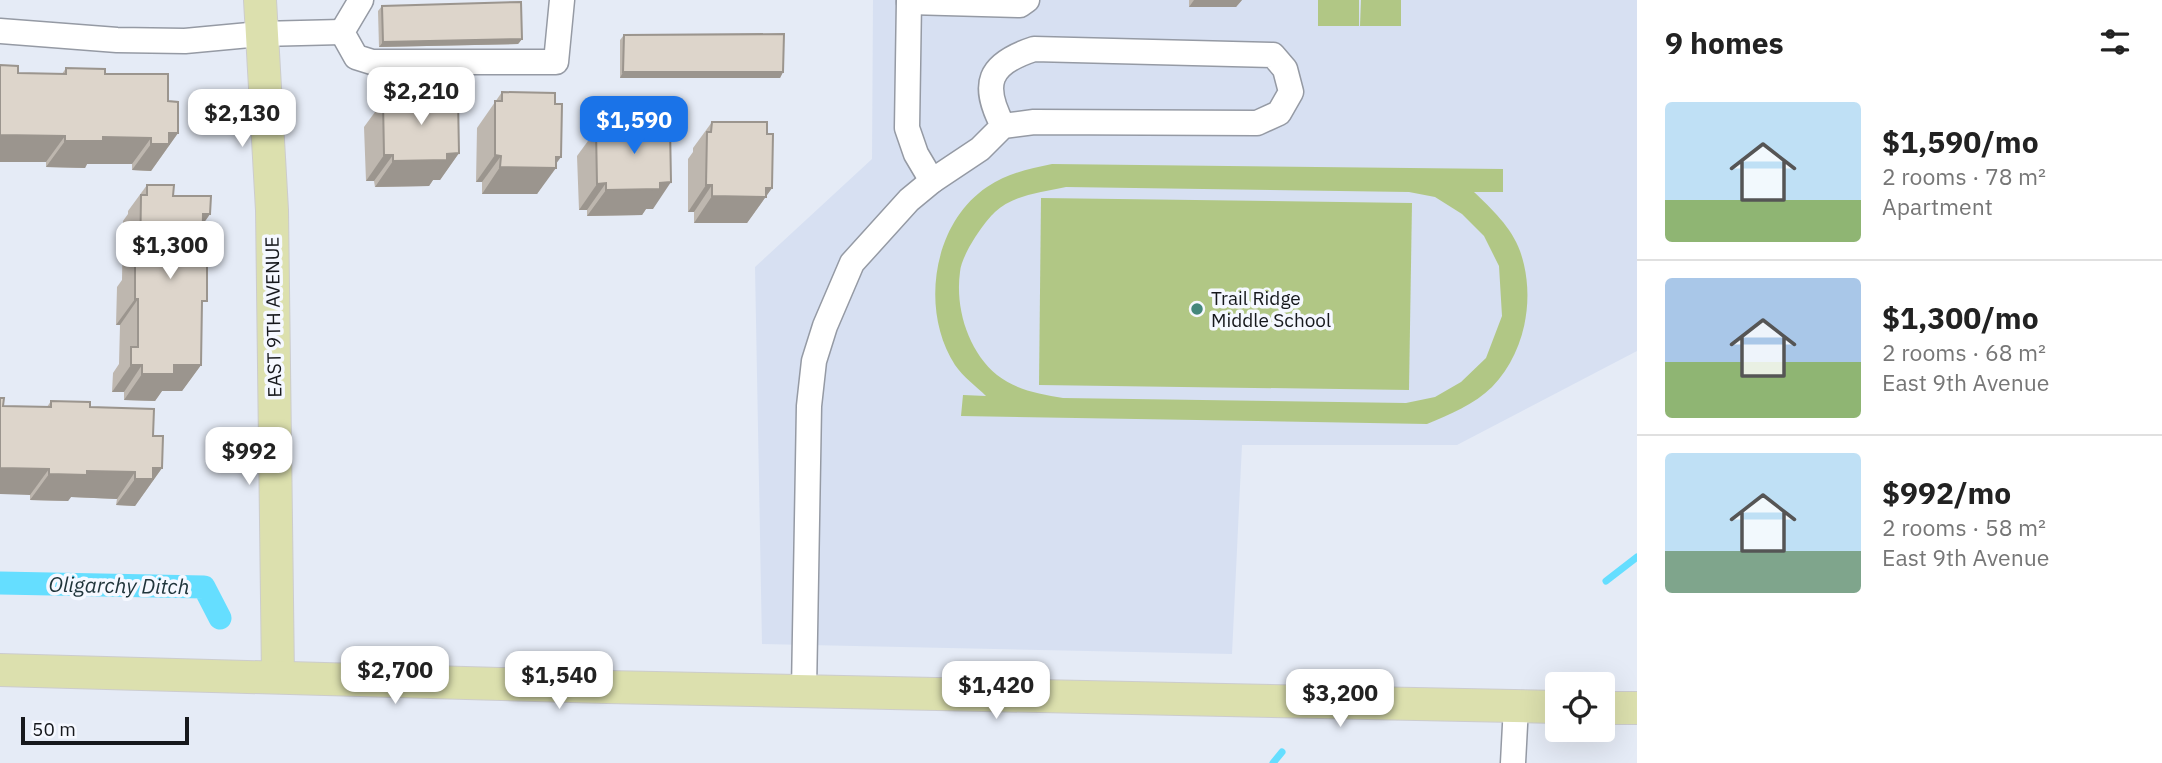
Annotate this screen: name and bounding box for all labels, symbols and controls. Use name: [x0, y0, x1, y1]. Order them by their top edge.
text: 9 homes: [1665, 23, 1784, 62]
icon: filters: [2096, 23, 2134, 61]
pin: $2,210: [364, 68, 478, 127]
text: $2,210: [383, 75, 459, 105]
pin: $2,130: [185, 90, 299, 149]
pin: $1,590: [577, 96, 691, 156]
text: $2,130: [204, 97, 280, 127]
text: $1,590: [596, 104, 672, 134]
text: $1,590/mo: [1882, 122, 2039, 161]
icon: home: [1721, 130, 1805, 214]
text: 2 rooms · 78 m²: [1882, 161, 2046, 191]
text: Apartment: [1882, 191, 1993, 221]
pin: $1,300: [113, 222, 227, 281]
text: $1,300: [132, 229, 208, 259]
street label: EAST 9TH AVENUE: [260, 236, 286, 398]
place label: Trail Ridge Middle School: [1211, 286, 1331, 332]
text: $1,300/mo: [1882, 298, 2039, 337]
marker: Trail Ridge Middle School: [1189, 301, 1205, 317]
icon: home: [1721, 306, 1805, 390]
text: 2 rooms · 68 m²: [1882, 337, 2046, 367]
text: East 9th Avenue: [1882, 367, 2049, 397]
pin: $992: [208, 428, 290, 487]
text: $992: [221, 435, 277, 465]
text: $992/mo: [1882, 473, 2011, 512]
icon: home: [1721, 481, 1805, 565]
text: 2 rooms · 58 m²: [1882, 512, 2046, 542]
text: East 9th Avenue: [1882, 542, 2049, 572]
water label: Oligarchy Ditch: [48, 570, 190, 600]
pin: $2,700: [338, 646, 452, 706]
pin: $1,540: [502, 652, 616, 711]
text: $2,700: [357, 654, 433, 684]
text: $1,540: [521, 659, 597, 689]
pin: $1,420: [939, 662, 1053, 721]
text: $1,420: [958, 669, 1034, 699]
pin: $3,200: [1283, 670, 1397, 729]
map controls: [1545, 672, 1615, 742]
button: locate: [1545, 672, 1615, 742]
text: $3,200: [1302, 677, 1378, 707]
scale bar: [21, 714, 189, 746]
text: 50 m: [32, 717, 76, 741]

